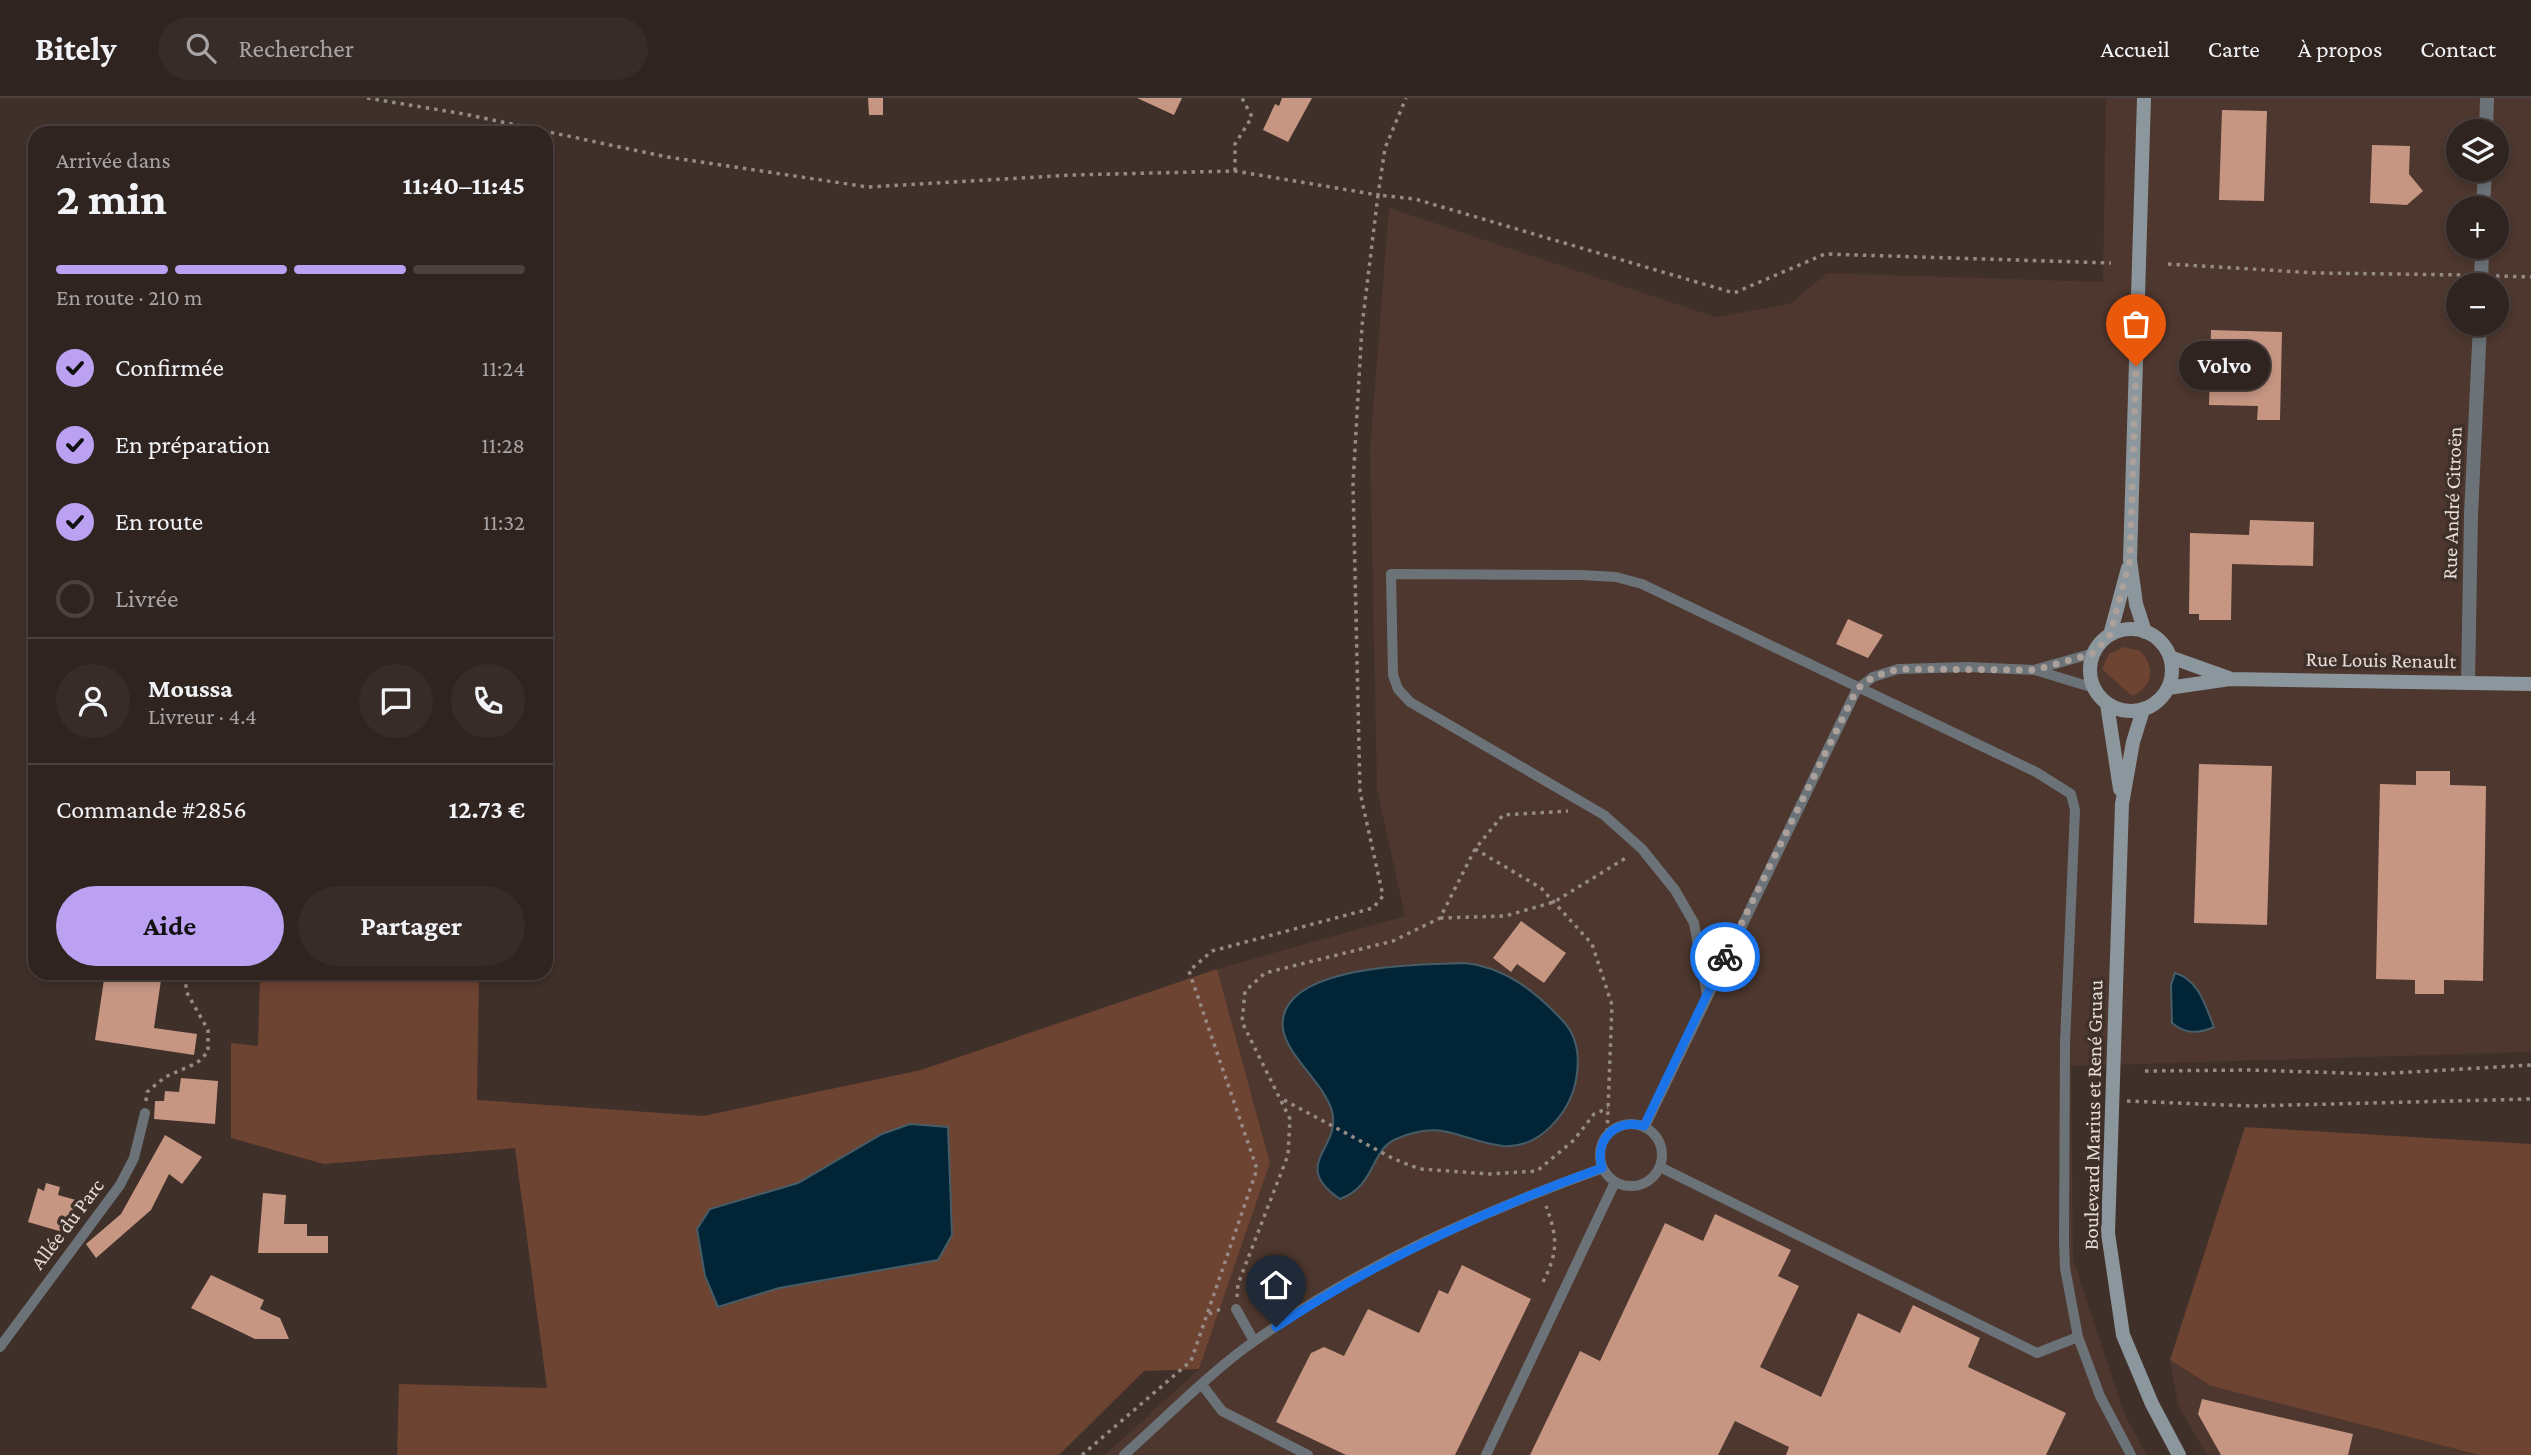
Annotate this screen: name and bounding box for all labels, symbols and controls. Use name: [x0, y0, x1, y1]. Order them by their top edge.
search box: [158, 17, 648, 80]
icon: search: [182, 29, 220, 67]
text: Bitely: [35, 30, 116, 67]
text: Rechercher: [238, 34, 354, 63]
text: Accueil: [2100, 35, 2170, 62]
text: Carte: [2208, 35, 2260, 62]
text: À propos: [2298, 35, 2382, 62]
text: Contact: [2420, 35, 2496, 62]
map controls: [2446, 119, 2509, 336]
button: layers: [2446, 119, 2509, 182]
text: Arrivée dans: [56, 147, 171, 173]
text: 11:40–11:45: [402, 171, 525, 200]
text: 2 min: [56, 173, 167, 224]
button: +: [2446, 196, 2509, 259]
button: −: [2446, 273, 2509, 336]
text: En route · 210 m: [56, 284, 203, 310]
pin: [2106, 294, 2166, 366]
icon: bag: [2117, 305, 2155, 343]
callout: Volvo: [2178, 342, 2269, 390]
icon: check: [56, 349, 94, 387]
text: Volvo: [2197, 352, 2252, 378]
text: Confirmée: [115, 353, 224, 382]
text: 11:24: [482, 355, 525, 381]
icon: check: [56, 426, 94, 464]
street label: Rue André Citroën: [2437, 426, 2467, 580]
text: En préparation: [115, 430, 270, 459]
text: 11:28: [481, 432, 525, 458]
icon: check: [56, 503, 94, 541]
text: En route: [115, 507, 203, 536]
text: 11:32: [483, 509, 525, 535]
text: Livrée: [115, 584, 178, 613]
street label: Rue Louis Renault: [2305, 647, 2458, 673]
button: person: [56, 664, 130, 738]
button: chat: [359, 664, 433, 738]
button: phone: [451, 664, 525, 738]
text: Moussa: [148, 674, 233, 703]
text: Livreur · 4.4: [148, 703, 257, 729]
text: Commande #2856: [56, 795, 247, 824]
text: 12.73 €: [448, 795, 525, 824]
button: Aide: [56, 886, 284, 966]
button: Partager: [298, 886, 525, 966]
courier: [1690, 922, 1760, 992]
icon: bike: [1706, 938, 1744, 976]
street label: Boulevard Marius et René Gruau: [2079, 980, 2107, 1250]
street label: Allée du Parc: [25, 1174, 109, 1274]
pin: [1246, 1255, 1306, 1327]
icon: home: [1257, 1266, 1295, 1304]

